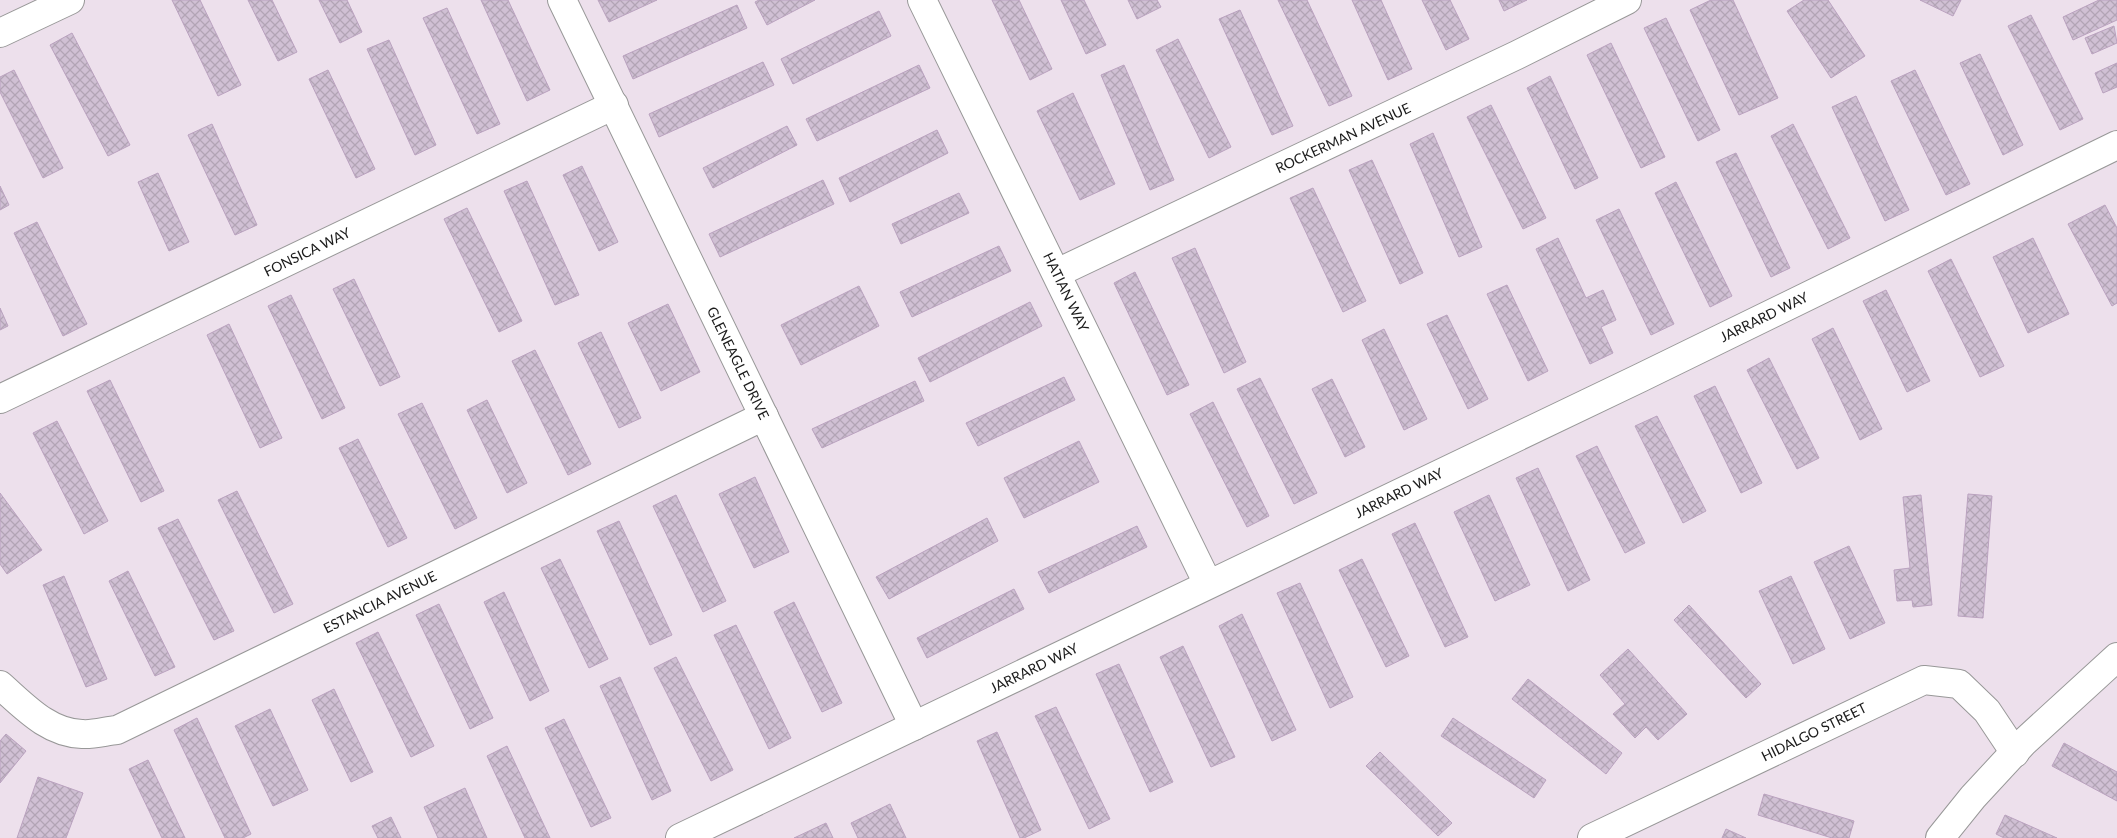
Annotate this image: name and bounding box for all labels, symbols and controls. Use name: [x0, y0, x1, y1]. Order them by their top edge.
street label: ROCKERMAN AVENUE: [1273, 99, 1413, 176]
street label: FONSICA WAY: [261, 223, 353, 280]
street label: HATIAN WAY: [1040, 249, 1093, 334]
street label: JARRARD WAY: [1717, 288, 1811, 345]
street label: GLENEAGLE DRIVE: [704, 304, 773, 422]
street label: JARRARD WAY: [1352, 464, 1446, 521]
street label: ESTANCIA AVENUE: [320, 567, 439, 636]
street label: JARRARD WAY: [987, 639, 1081, 696]
street label: HIDALGO STREET: [1758, 698, 1870, 764]

